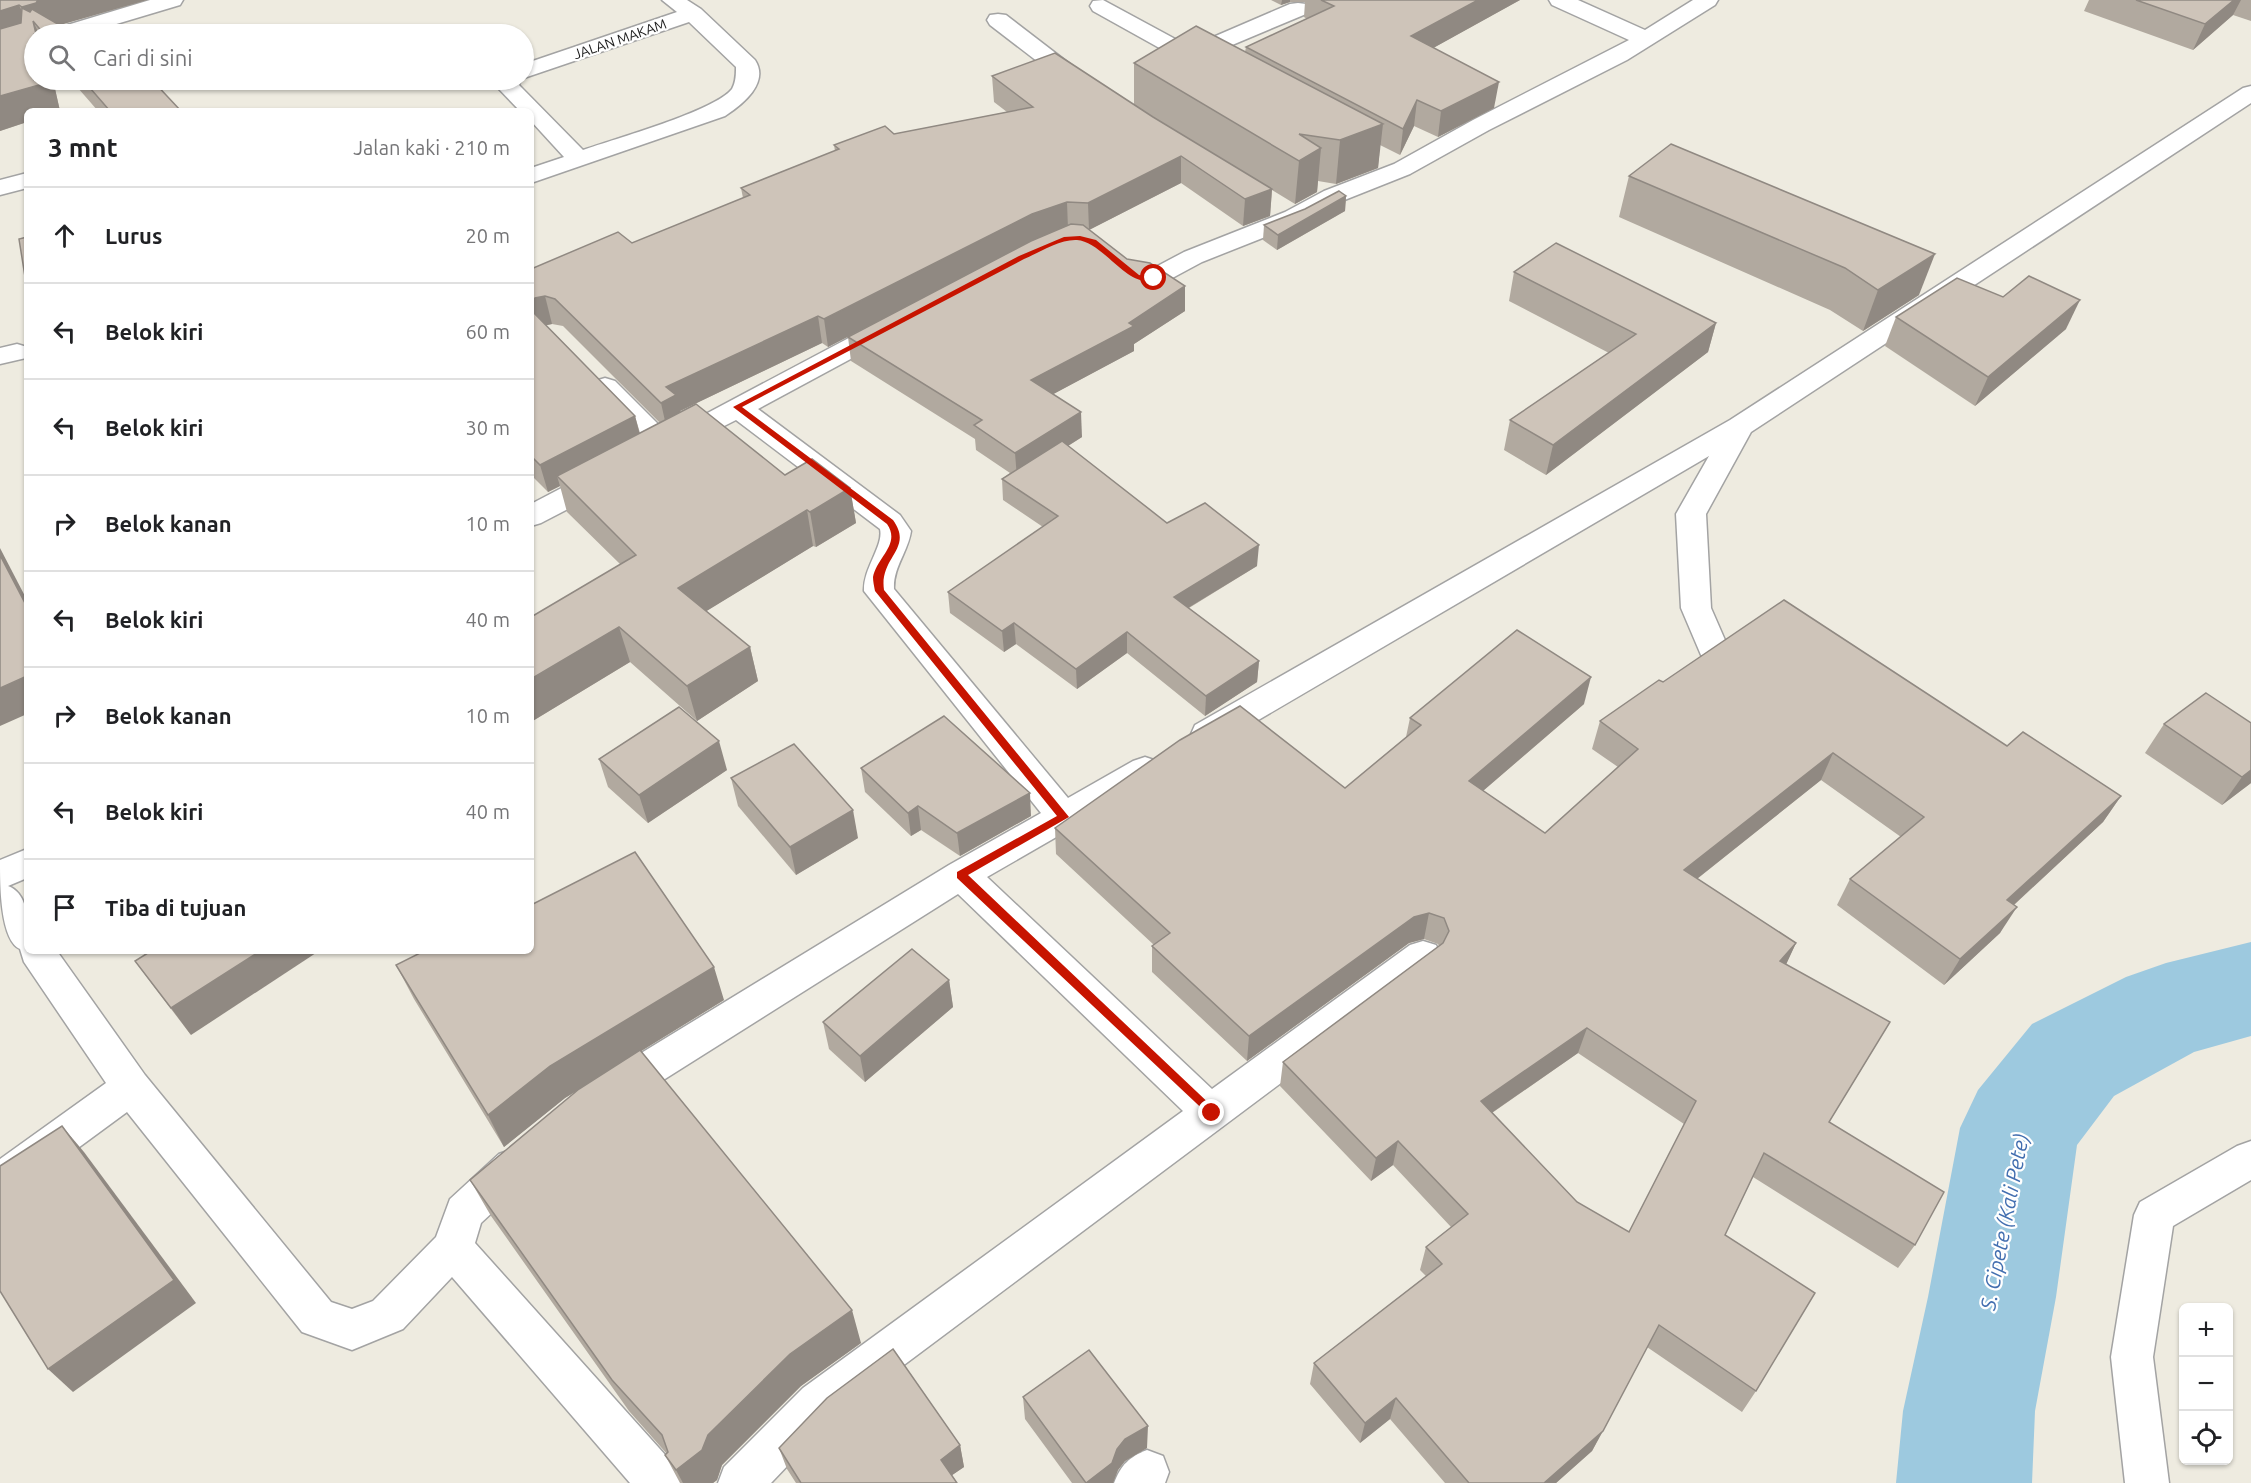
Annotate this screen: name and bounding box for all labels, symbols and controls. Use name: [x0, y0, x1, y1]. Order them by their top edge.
street label: JALAN MAKAM: [571, 16, 669, 62]
search box: [24, 24, 534, 90]
icon: search: [45, 41, 78, 74]
text: Cari di sini: [93, 45, 193, 70]
text: 3 mnt: [48, 133, 118, 162]
text: Jalan kaki · 210 m: [353, 136, 510, 159]
icon: ahead: [48, 219, 81, 252]
text: Lurus: [105, 223, 162, 248]
text: 20 m: [466, 224, 510, 247]
route start: [1140, 264, 1166, 290]
icon: left: [48, 315, 81, 348]
text: Belok kiri: [105, 319, 203, 344]
text: 60 m: [466, 320, 510, 343]
icon: left: [48, 411, 81, 444]
text: Belok kiri: [105, 415, 203, 440]
text: 30 m: [466, 416, 510, 439]
icon: right: [48, 507, 81, 540]
text: Belok kanan: [105, 511, 232, 536]
text: 10 m: [466, 512, 510, 535]
icon: left: [48, 603, 81, 636]
text: Belok kiri: [105, 607, 203, 632]
text: 40 m: [466, 608, 510, 631]
icon: right: [48, 699, 81, 732]
text: Belok kanan: [105, 703, 232, 728]
text: 10 m: [466, 704, 510, 727]
icon: left: [48, 795, 81, 828]
text: Belok kiri: [105, 799, 203, 824]
text: 40 m: [466, 800, 510, 823]
icon: arrive: [48, 891, 81, 924]
text: Tiba di tujuan: [105, 895, 246, 920]
route end: [1198, 1099, 1224, 1125]
water label: S. Cipete (Kali Pete): [1975, 1132, 2033, 1313]
map controls: [2179, 1303, 2233, 1465]
button: +: [2179, 1303, 2233, 1357]
button: −: [2179, 1357, 2233, 1411]
button: locate: [2179, 1411, 2233, 1465]

